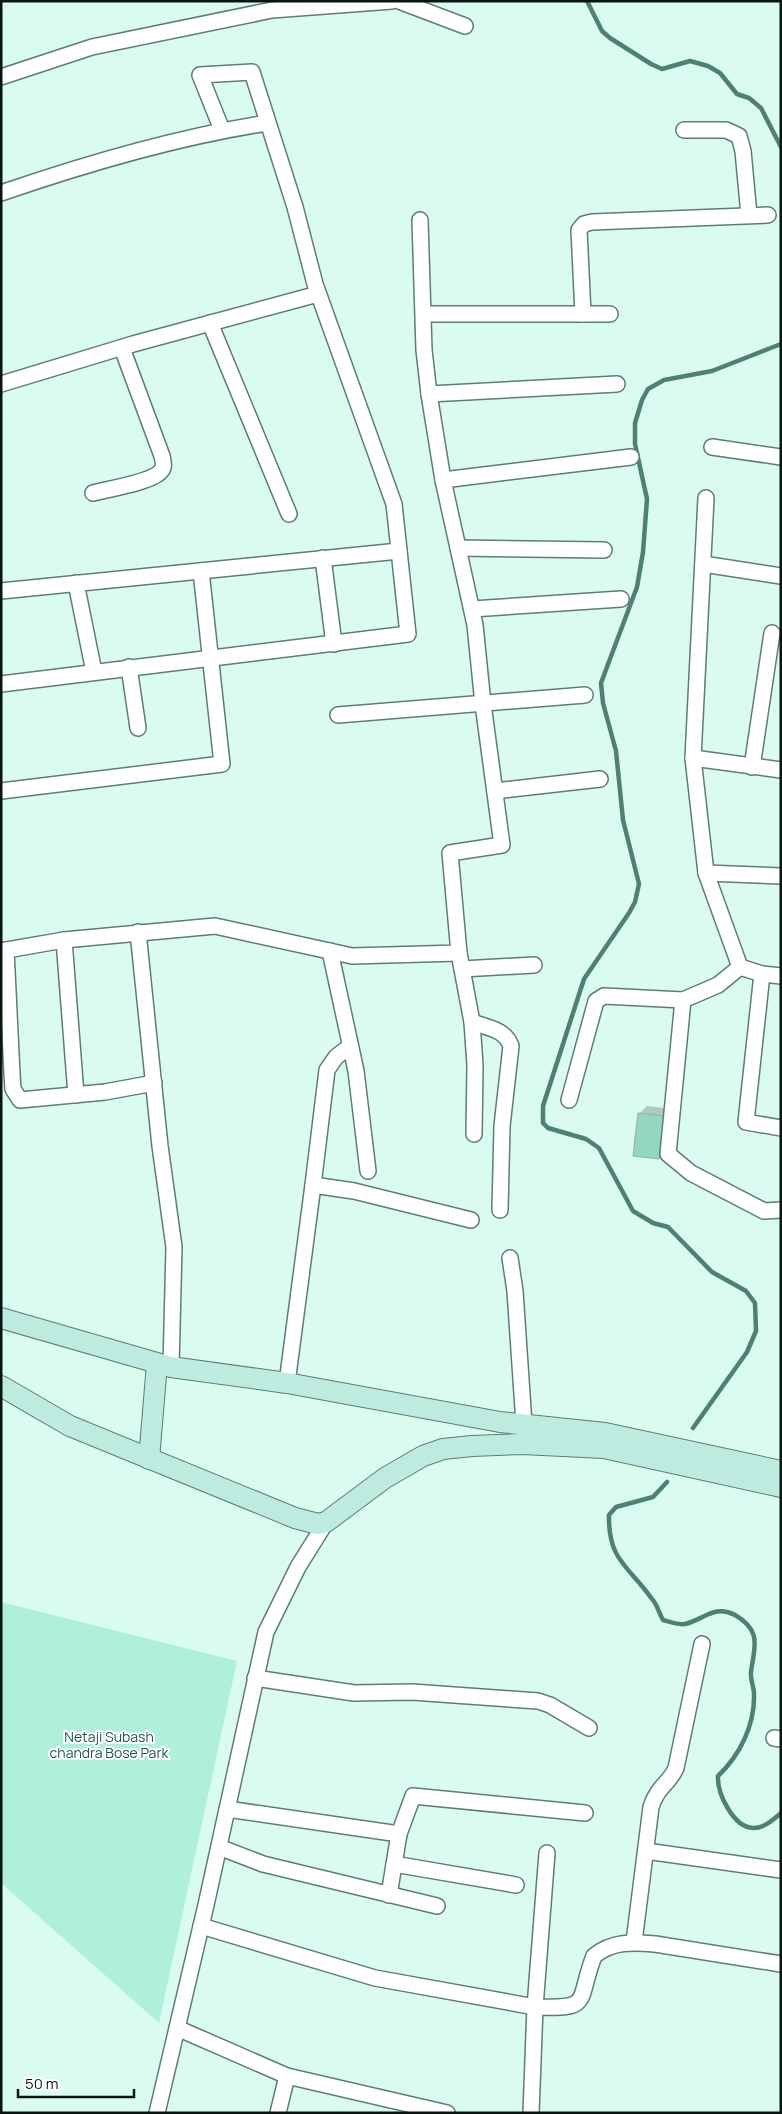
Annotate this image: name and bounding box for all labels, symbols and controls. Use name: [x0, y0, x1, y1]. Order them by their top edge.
park label: Netaji Subash chandra Bose Park: [50, 1727, 169, 1762]
scale bar: [18, 2066, 134, 2098]
text: 50 m: [25, 2073, 59, 2094]

